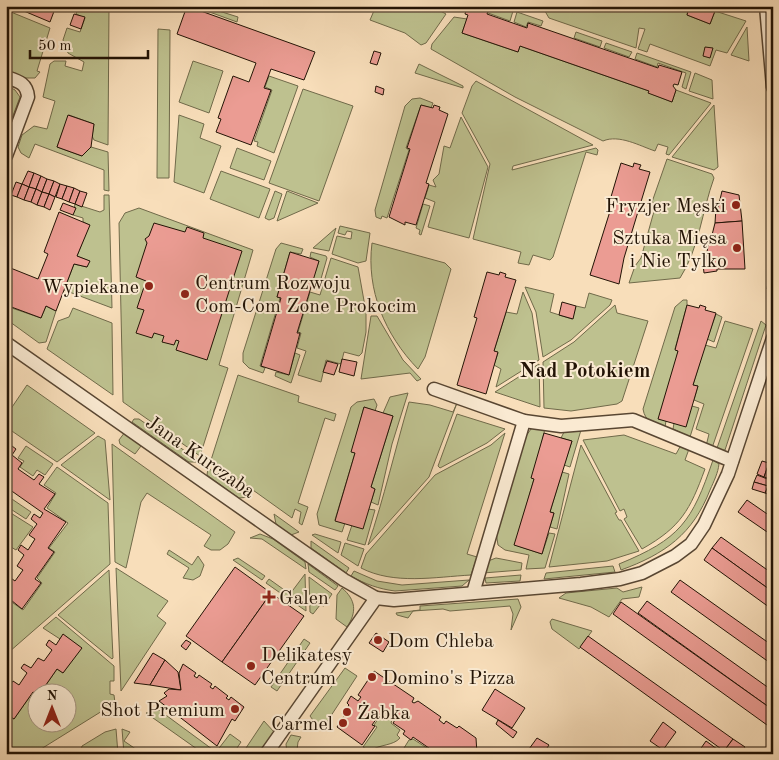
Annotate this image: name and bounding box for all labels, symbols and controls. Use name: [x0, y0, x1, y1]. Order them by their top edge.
scale bar: [30, 28, 148, 60]
text: 50 m: [38, 39, 72, 54]
place label: Fryzjer Męski: [605, 197, 726, 217]
marker: Fryzjer Męski: [730, 199, 742, 211]
place label: Sztuka Mięsa i Nie Tylko: [612, 229, 727, 272]
marker: Sztuka Mięsa i Nie Tylko: [731, 242, 743, 254]
place label: Centrum Rozwoju Com-Com Zone Prokocim: [195, 274, 417, 317]
place label: Wypiekane: [42, 278, 139, 298]
marker: Wypiekane: [143, 280, 155, 292]
marker: Centrum Rozwoju Com-Com Zone Prokocim: [179, 288, 191, 300]
district label: Nad Potokiem: [519, 361, 651, 382]
street label: Jana Kurczaba: [141, 413, 258, 503]
place label: Galen: [279, 589, 329, 609]
marker: Galen: [263, 591, 275, 603]
place label: Dom Chleba: [388, 632, 494, 652]
marker: Dom Chleba: [372, 634, 384, 646]
place label: Delikatesy Centrum: [261, 646, 353, 689]
marker: Delikatesy Centrum: [245, 660, 257, 672]
place label: Domino's Pizza: [382, 669, 515, 689]
marker: Domino's Pizza: [366, 671, 378, 683]
north arrow: [28, 682, 78, 732]
text: N: [47, 689, 58, 703]
place label: Shot Premium: [100, 701, 225, 721]
place label: Żabka: [357, 702, 411, 724]
marker: Shot Premium: [229, 703, 241, 715]
marker: Żabka: [341, 706, 353, 718]
place label: Carmel: [271, 715, 333, 735]
marker: Carmel: [337, 717, 349, 729]

